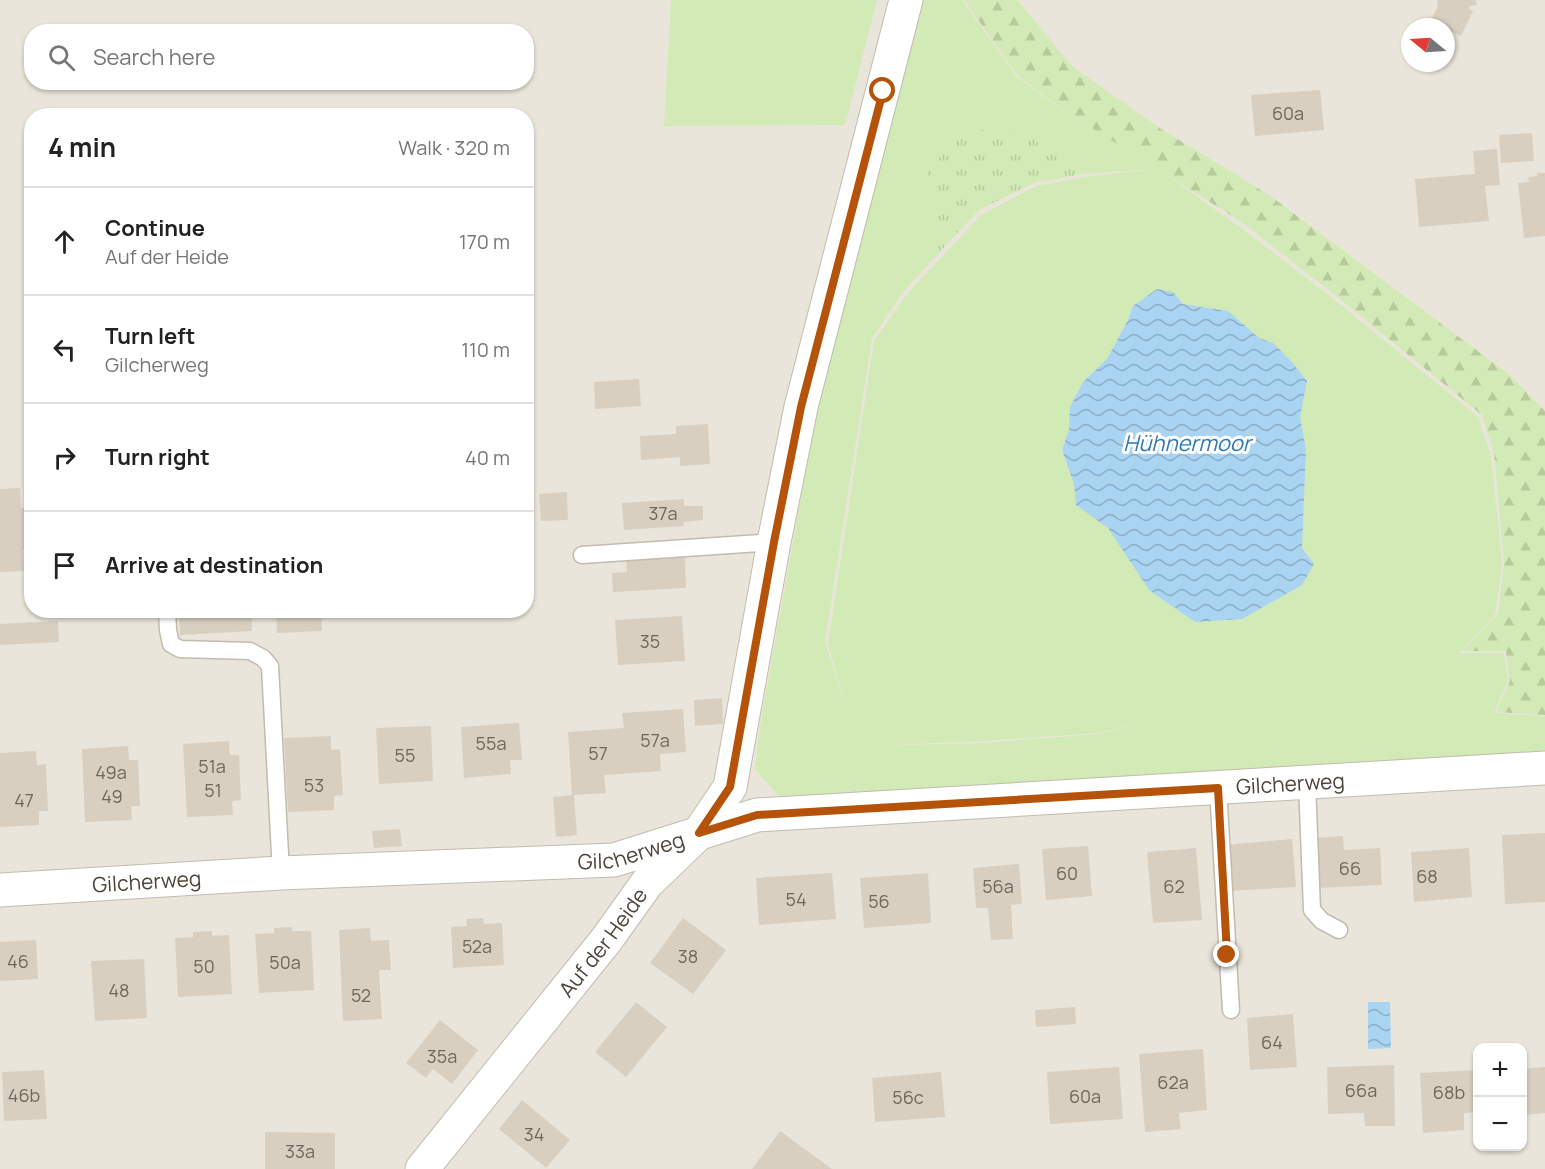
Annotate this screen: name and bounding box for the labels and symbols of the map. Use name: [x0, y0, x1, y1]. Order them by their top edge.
north arrow: [1401, 18, 1455, 72]
route start: [869, 77, 895, 103]
house number: 60a: [1272, 101, 1304, 125]
water label: Hühnermoor: [1123, 428, 1254, 458]
house number: 37a: [649, 501, 678, 525]
house number: 35: [640, 629, 660, 653]
house number: 57a: [640, 728, 670, 752]
house number: 55a: [476, 731, 506, 755]
house number: 57: [588, 741, 608, 765]
house number: 55: [395, 743, 415, 767]
house number: 51a: [198, 754, 226, 778]
house number: 49a: [95, 760, 127, 784]
street label: Gilcherweg: [1235, 766, 1346, 800]
house number: 53: [304, 773, 324, 797]
house number: 51: [204, 778, 222, 802]
house number: 49: [101, 784, 123, 808]
house number: 47: [14, 788, 34, 812]
street label: Gilcherweg: [577, 825, 688, 875]
house number: 66: [1339, 856, 1361, 880]
house number: 60: [1056, 861, 1078, 885]
street label: Gilcherweg: [91, 864, 202, 898]
house number: 68: [1416, 864, 1438, 888]
house number: 56a: [982, 874, 1014, 898]
house number: 62: [1163, 874, 1185, 898]
street label: Auf der Heide: [552, 882, 653, 1003]
house number: 54: [785, 887, 807, 911]
house number: 56: [868, 889, 890, 913]
house number: 52a: [462, 934, 492, 958]
route end: [1213, 941, 1239, 967]
house number: 38: [678, 944, 698, 968]
house number: 46: [7, 949, 29, 973]
house number: 50a: [269, 950, 301, 974]
house number: 50: [193, 954, 215, 978]
house number: 48: [108, 978, 130, 1002]
house number: 52: [351, 983, 371, 1007]
house number: 64: [1261, 1030, 1283, 1054]
house number: 35a: [427, 1044, 457, 1068]
house number: 62a: [1157, 1070, 1189, 1094]
house number: 66a: [1345, 1078, 1377, 1102]
house number: 68b: [1433, 1080, 1465, 1104]
house number: 46b: [8, 1083, 40, 1107]
house number: 60a: [1069, 1084, 1101, 1108]
house number: 56c: [892, 1085, 924, 1109]
house number: 34: [524, 1122, 544, 1146]
house number: 33a: [285, 1139, 315, 1163]

